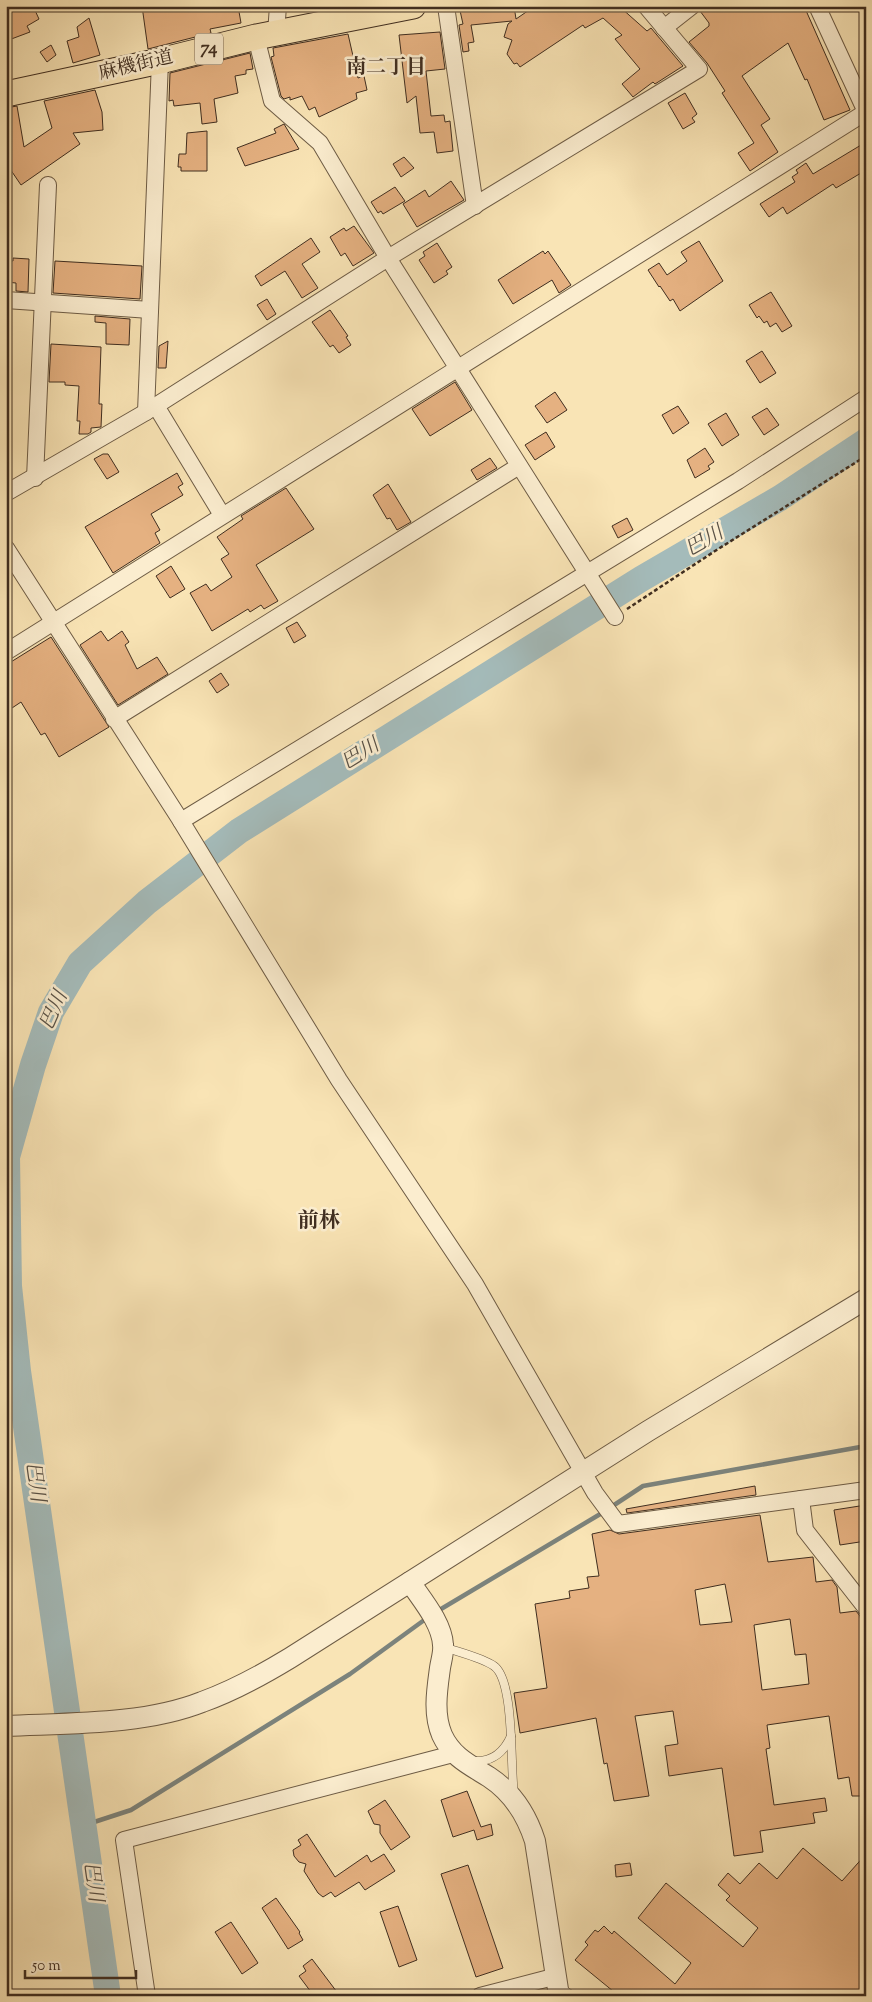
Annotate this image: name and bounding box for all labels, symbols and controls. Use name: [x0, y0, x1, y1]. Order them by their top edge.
road number: 74: [195, 34, 223, 64]
street label: 麻機街道: [96, 44, 176, 88]
district label: 南二丁目: [346, 54, 426, 83]
water label: 巴川: [680, 518, 731, 565]
water label: 巴川: [336, 731, 387, 778]
water label: 巴川: [34, 985, 77, 1035]
district label: 前林: [298, 1207, 340, 1237]
water label: 巴川: [17, 1460, 51, 1506]
water label: 巴川: [75, 1860, 109, 1906]
scale bar: [25, 1947, 136, 1979]
text: 50 m: [31, 1956, 61, 1977]

